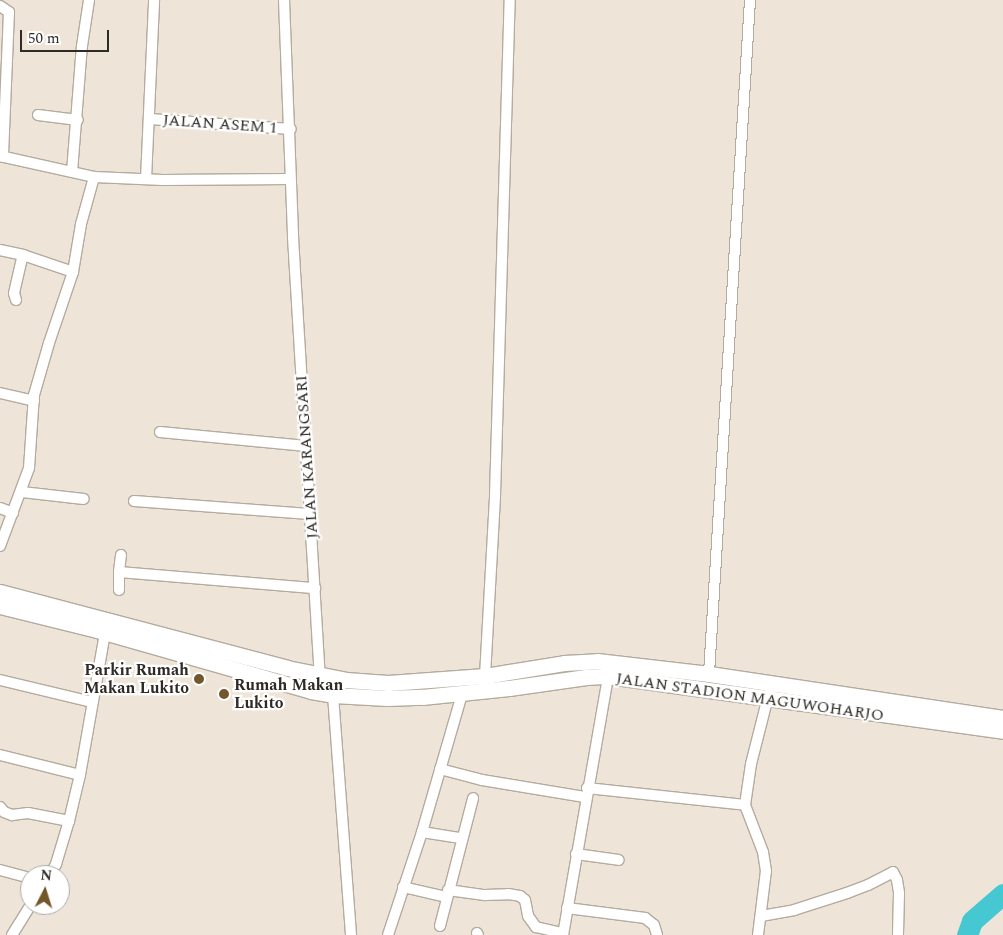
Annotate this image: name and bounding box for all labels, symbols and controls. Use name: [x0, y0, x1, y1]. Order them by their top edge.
scale bar: [22, 20, 111, 52]
text: 50 m: [28, 27, 60, 50]
street label: JALAN ASEM 1: [162, 110, 278, 138]
street label: JALAN KARANGSARI: [292, 375, 322, 539]
place label: Parkir Rumah Makan Lukito: [84, 660, 189, 698]
street label: JALAN STADION MAGUWOHARJO: [615, 669, 885, 725]
marker: Parkir Rumah Makan Lukito: [193, 673, 205, 685]
place label: Rumah Makan Lukito: [234, 675, 343, 713]
marker: Rumah Makan Lukito: [218, 688, 230, 700]
north arrow: [20, 865, 70, 915]
text: N: [40, 865, 53, 887]

